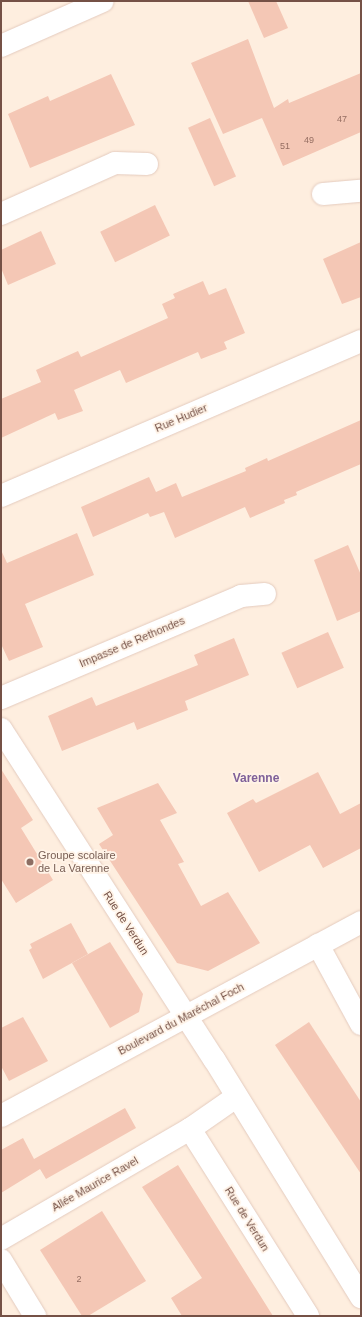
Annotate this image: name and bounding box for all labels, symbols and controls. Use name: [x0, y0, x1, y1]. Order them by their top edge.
house number: 47: [337, 114, 347, 124]
house number: 49: [304, 135, 314, 145]
house number: 51: [280, 141, 290, 151]
street label: Rue Hudier: [153, 401, 209, 435]
street label: Impasse de Rethondes: [77, 614, 187, 670]
district label: Varenne: [233, 772, 279, 786]
place label: Groupe scolaire de La Varenne: [38, 849, 116, 875]
marker: Groupe scolaire de La Varenne: [25, 857, 35, 867]
street label: Rue de Verdun: [100, 889, 152, 957]
street label: Boulevard du Maréchal Foch: [116, 980, 246, 1058]
street label: Allée Maurice Ravel: [49, 1154, 141, 1214]
street label: Rue de Verdun: [222, 1184, 272, 1254]
house number: 2: [76, 1274, 82, 1284]

